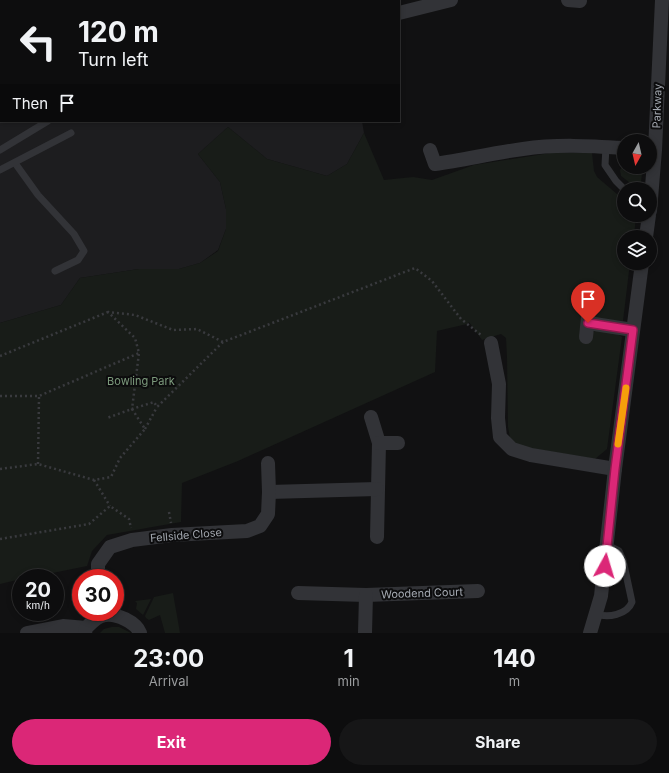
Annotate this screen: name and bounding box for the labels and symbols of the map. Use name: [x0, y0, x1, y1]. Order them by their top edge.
street label: Parkway: [649, 83, 665, 129]
north arrow: [617, 134, 657, 174]
pin: [571, 282, 605, 323]
park label: Bowling Park: [107, 374, 175, 388]
street label: Fellside Close: [150, 525, 222, 545]
position arrow: [584, 545, 626, 587]
speed limit sign: 30: [72, 569, 124, 621]
street label: Woodend Court: [381, 585, 464, 601]

